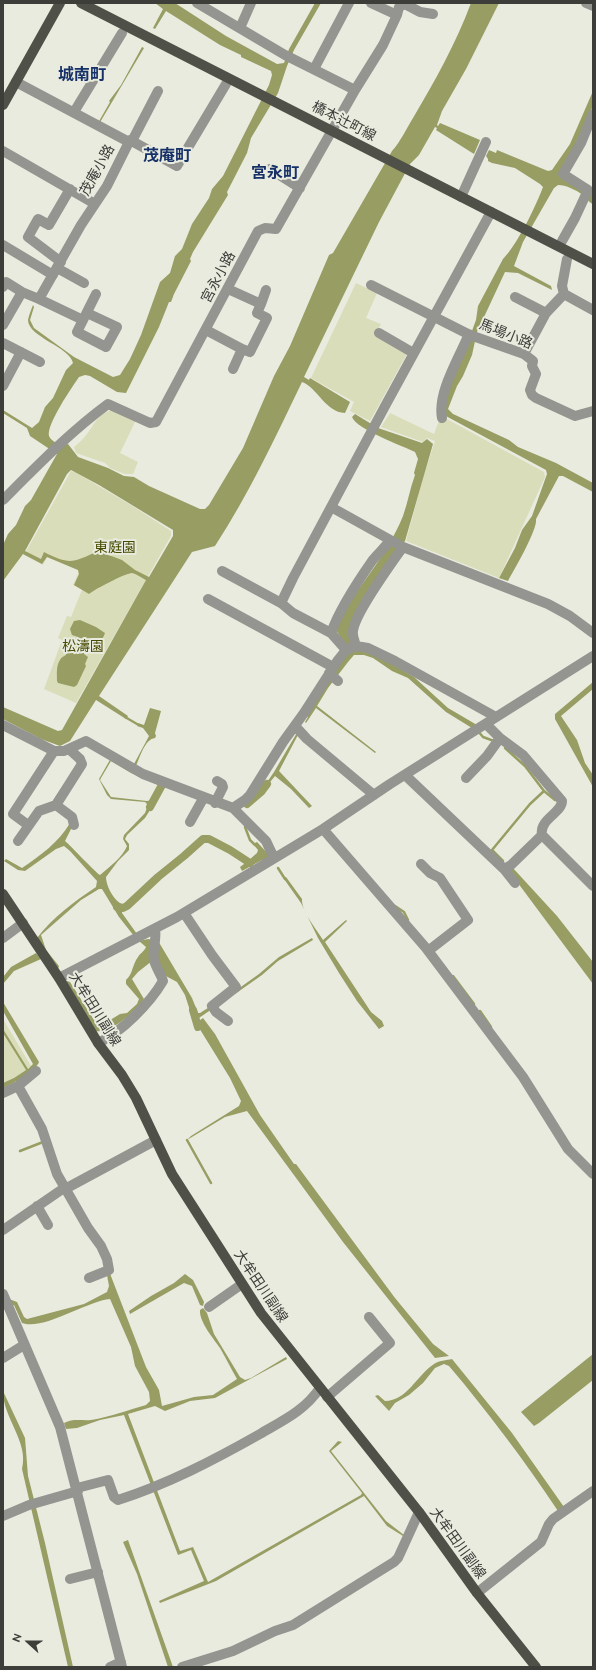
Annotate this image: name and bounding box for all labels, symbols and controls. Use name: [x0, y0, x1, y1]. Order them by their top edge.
district label: 城南町: [58, 65, 106, 85]
street label: 橋本辻町線: [309, 98, 379, 144]
street label: 茂庵小路: [76, 141, 118, 199]
district label: 茂庵町: [143, 146, 191, 166]
district label: 宮永町: [251, 163, 299, 183]
street label: 宮永小路: [197, 248, 239, 306]
street label: 馬場小路: [477, 316, 535, 352]
park label: 東庭園: [94, 539, 136, 555]
park label: 松濤園: [62, 638, 104, 654]
street label: 大牟田川副線: [66, 969, 124, 1049]
street label: 大牟田川副線: [231, 1246, 291, 1326]
street label: 大牟田川副線: [427, 1504, 489, 1582]
north arrow: [8, 1622, 48, 1662]
text: N: [10, 1632, 24, 1644]

